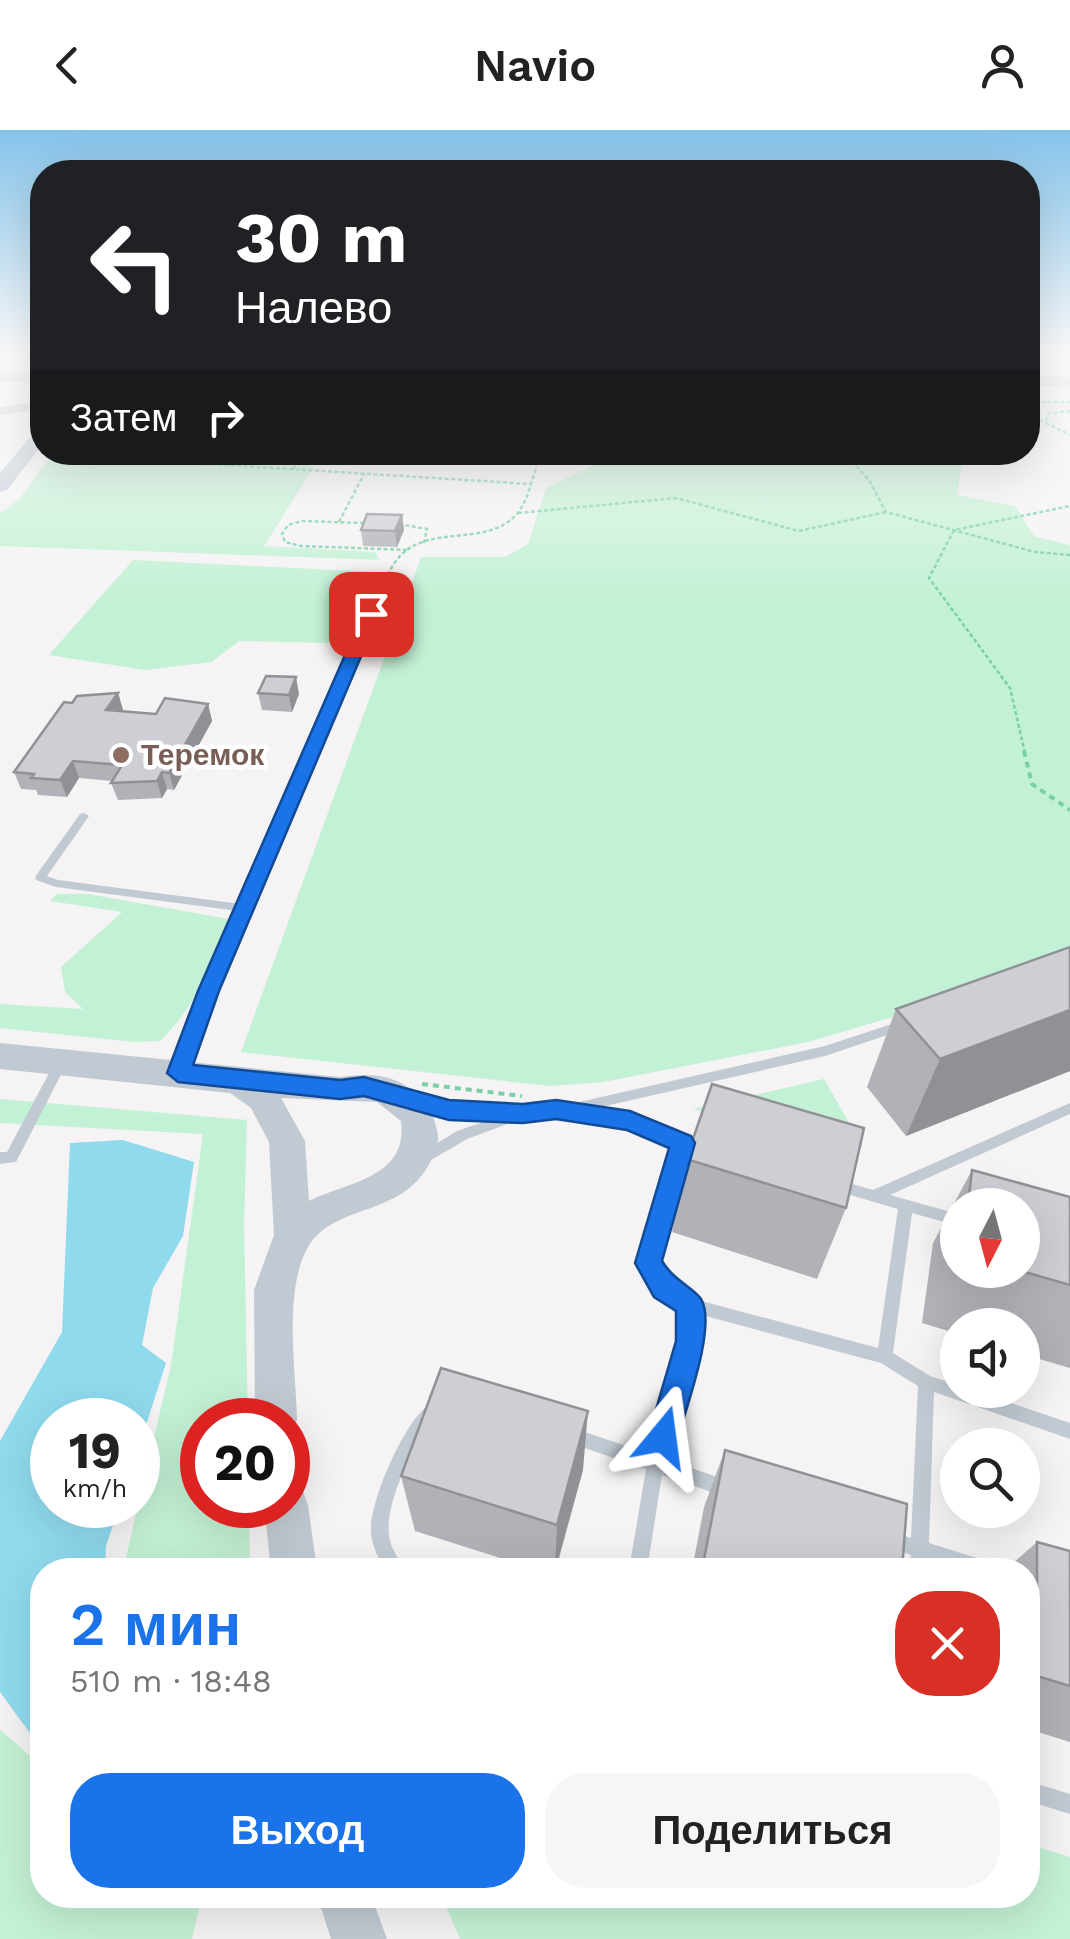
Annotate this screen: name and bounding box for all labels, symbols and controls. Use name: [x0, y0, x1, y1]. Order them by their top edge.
icon: back: [40, 38, 95, 93]
icon: person: [975, 38, 1030, 93]
text: Navio: [474, 39, 596, 92]
text: 30 m: [235, 197, 407, 279]
icon: left: [70, 200, 200, 330]
text: Налево: [235, 281, 392, 334]
icon: right: [198, 390, 253, 445]
text: Затем: [70, 396, 178, 440]
pin: [329, 572, 414, 657]
icon: arrive: [344, 587, 399, 642]
place label: Теремок: [141, 737, 265, 772]
marker: Теремок: [110, 744, 132, 766]
north arrow: [940, 1188, 1040, 1288]
map controls: [940, 1188, 1040, 1528]
button: sound: [940, 1308, 1040, 1408]
position arrow: [611, 1385, 715, 1489]
speed limit sign: 20: [180, 1398, 310, 1528]
text: 19: [69, 1421, 121, 1480]
button: search: [940, 1428, 1040, 1528]
text: km/h: [63, 1474, 127, 1503]
text: 2 мин: [70, 1589, 241, 1660]
button: close: [895, 1591, 1000, 1696]
text: 510 m · 18:48: [70, 1662, 272, 1700]
button: Выход: [70, 1773, 525, 1888]
button: Поделиться: [545, 1773, 1000, 1888]

